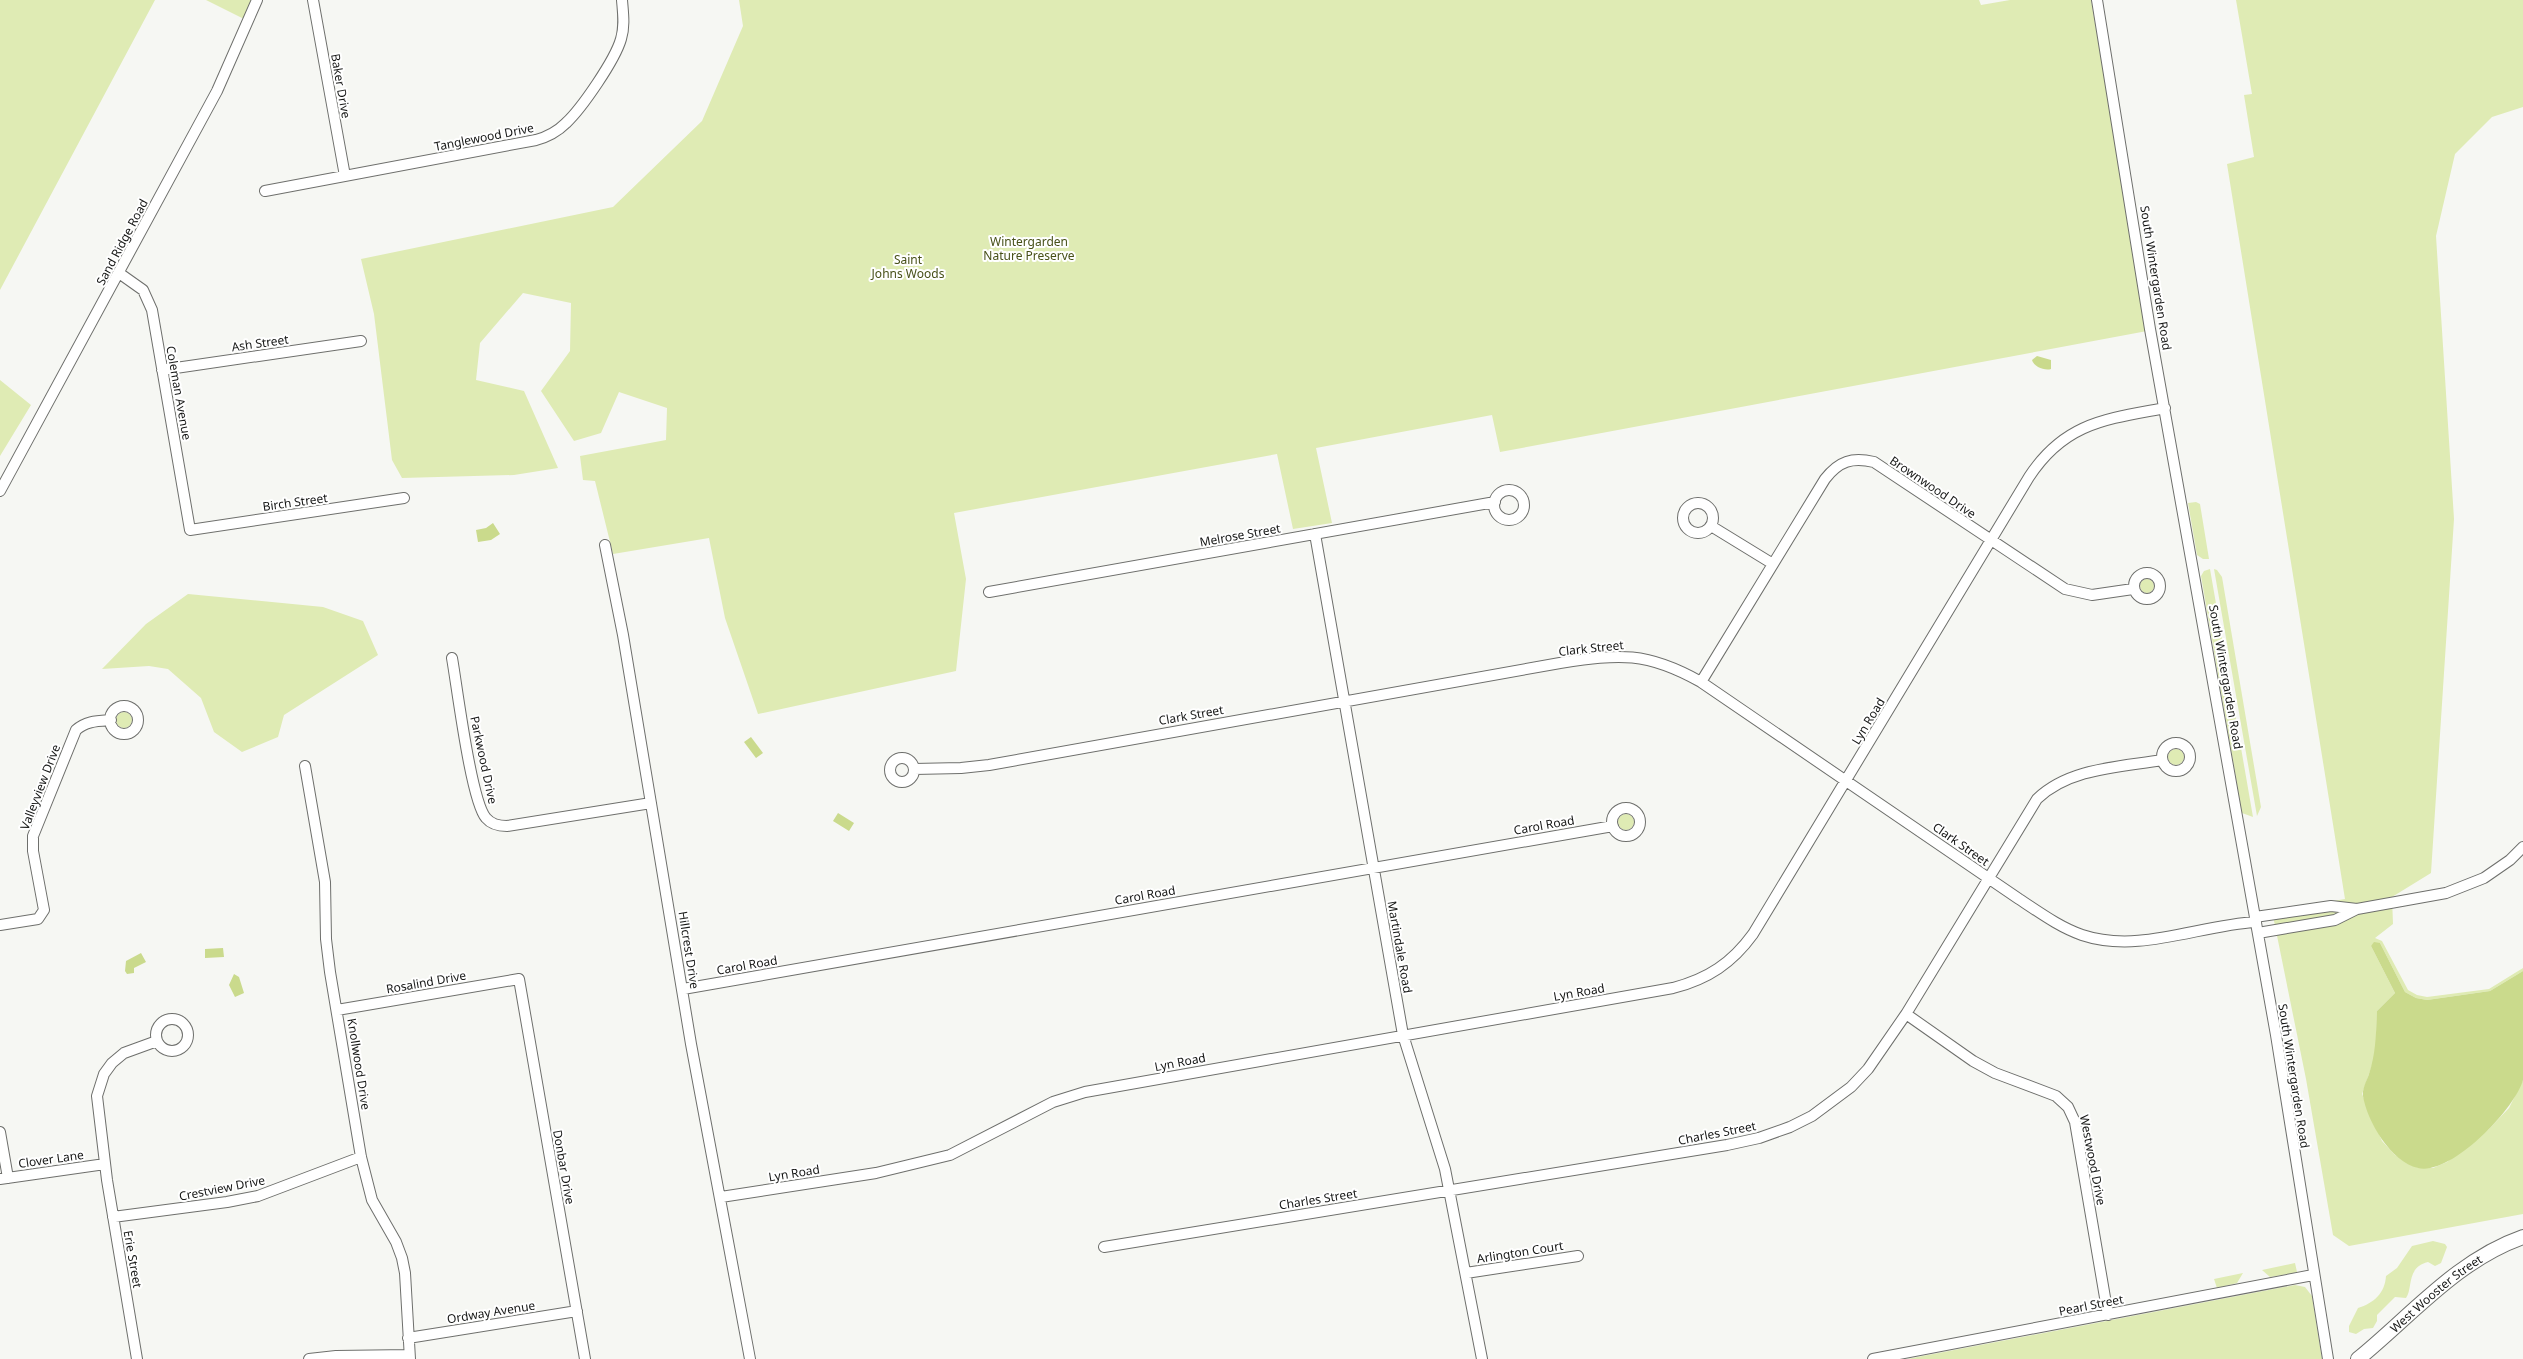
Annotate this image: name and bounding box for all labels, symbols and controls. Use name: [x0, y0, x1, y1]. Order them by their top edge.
street label: Baker Drive: [327, 52, 355, 120]
street label: Tanglewood Drive: [433, 119, 535, 155]
street label: Sand Ridge Road: [92, 196, 152, 288]
street label: South Wintergarden Road: [2136, 205, 2176, 351]
park label: Wintergarden Nature Preserve: [983, 233, 1075, 264]
park label: Saint Johns Woods: [871, 251, 945, 282]
street label: Ash Street: [230, 330, 290, 355]
street label: Coleman Avenue: [162, 345, 196, 442]
street label: Brownwood Drive: [1887, 452, 1980, 522]
street label: Birch Street: [261, 489, 329, 515]
street label: Melrose Street: [1198, 519, 1282, 550]
street label: South Wintergarden Road: [2205, 604, 2247, 750]
street label: Clark Street: [1558, 636, 1625, 660]
street label: Lyn Road: [1847, 694, 1889, 748]
street label: Clark Street: [1157, 701, 1225, 729]
street label: Parkwood Drive: [466, 714, 502, 806]
street label: Valleyview Drive: [16, 742, 64, 832]
street label: Carol Road: [1512, 811, 1576, 839]
street label: Clark Street: [1929, 818, 1993, 870]
street label: Carol Road: [1113, 881, 1177, 909]
street label: Martindale Road: [1384, 900, 1416, 994]
street label: Hillcrest Drive: [674, 910, 704, 990]
street label: Carol Road: [715, 951, 779, 979]
street label: Rosalind Drive: [385, 967, 468, 997]
street label: Lyn Road: [1552, 979, 1606, 1005]
street label: South Wintergarden Road: [2274, 1003, 2314, 1149]
street label: Knollwood Drive: [343, 1017, 375, 1111]
street label: Lyn Road: [1153, 1049, 1207, 1075]
street label: Westwood Drive: [2076, 1113, 2110, 1207]
street label: Charles Street: [1677, 1117, 1758, 1149]
street label: Donbar Drive: [549, 1128, 579, 1206]
street label: Clover Lane: [17, 1146, 85, 1172]
street label: Lyn Road: [767, 1161, 821, 1185]
street label: Crestview Drive: [178, 1171, 267, 1205]
street label: Charles Street: [1278, 1184, 1359, 1214]
street label: Erie Street: [120, 1229, 147, 1290]
street label: Arlington Court: [1476, 1237, 1565, 1267]
street label: West Wooster Street: [2386, 1250, 2486, 1336]
street label: Pearl Street: [2057, 1290, 2125, 1320]
street label: Ordway Avenue: [446, 1297, 537, 1327]

